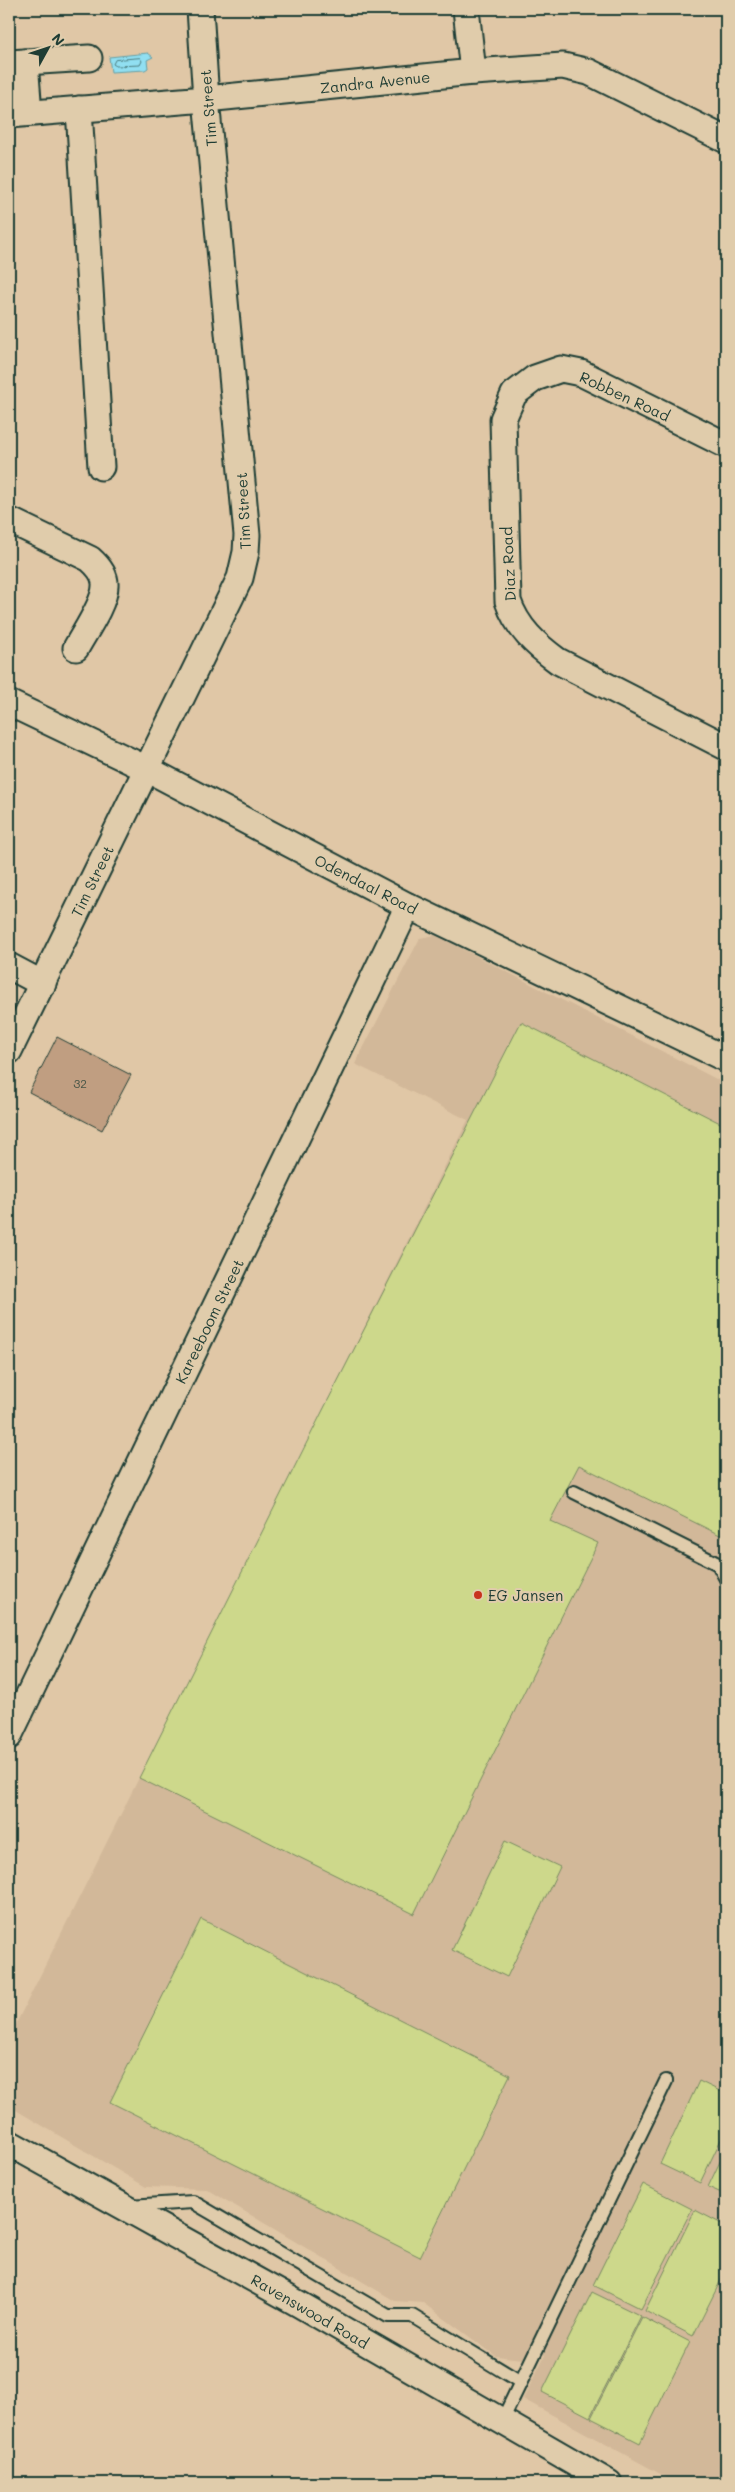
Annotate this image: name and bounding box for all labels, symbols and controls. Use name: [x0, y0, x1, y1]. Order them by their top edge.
north arrow: [22, 22, 72, 72]
text: N: [48, 29, 69, 50]
street label: Zandra Avenue: [319, 66, 431, 98]
street label: Tim Street: [195, 69, 221, 147]
street label: Robben Road: [577, 366, 673, 426]
street label: Tim Street: [231, 472, 255, 550]
street label: Diaz Road: [496, 526, 520, 602]
street label: Tim Street: [66, 842, 118, 920]
street label: Odendaal Road: [311, 849, 421, 919]
house number: 32: [73, 1075, 87, 1091]
street label: Kareeboom Street: [170, 1255, 248, 1387]
place label: EG Jansen: [488, 1585, 563, 1605]
marker: EG Jansen: [472, 1589, 484, 1601]
street label: Ravenswood Road: [247, 2269, 373, 2353]

